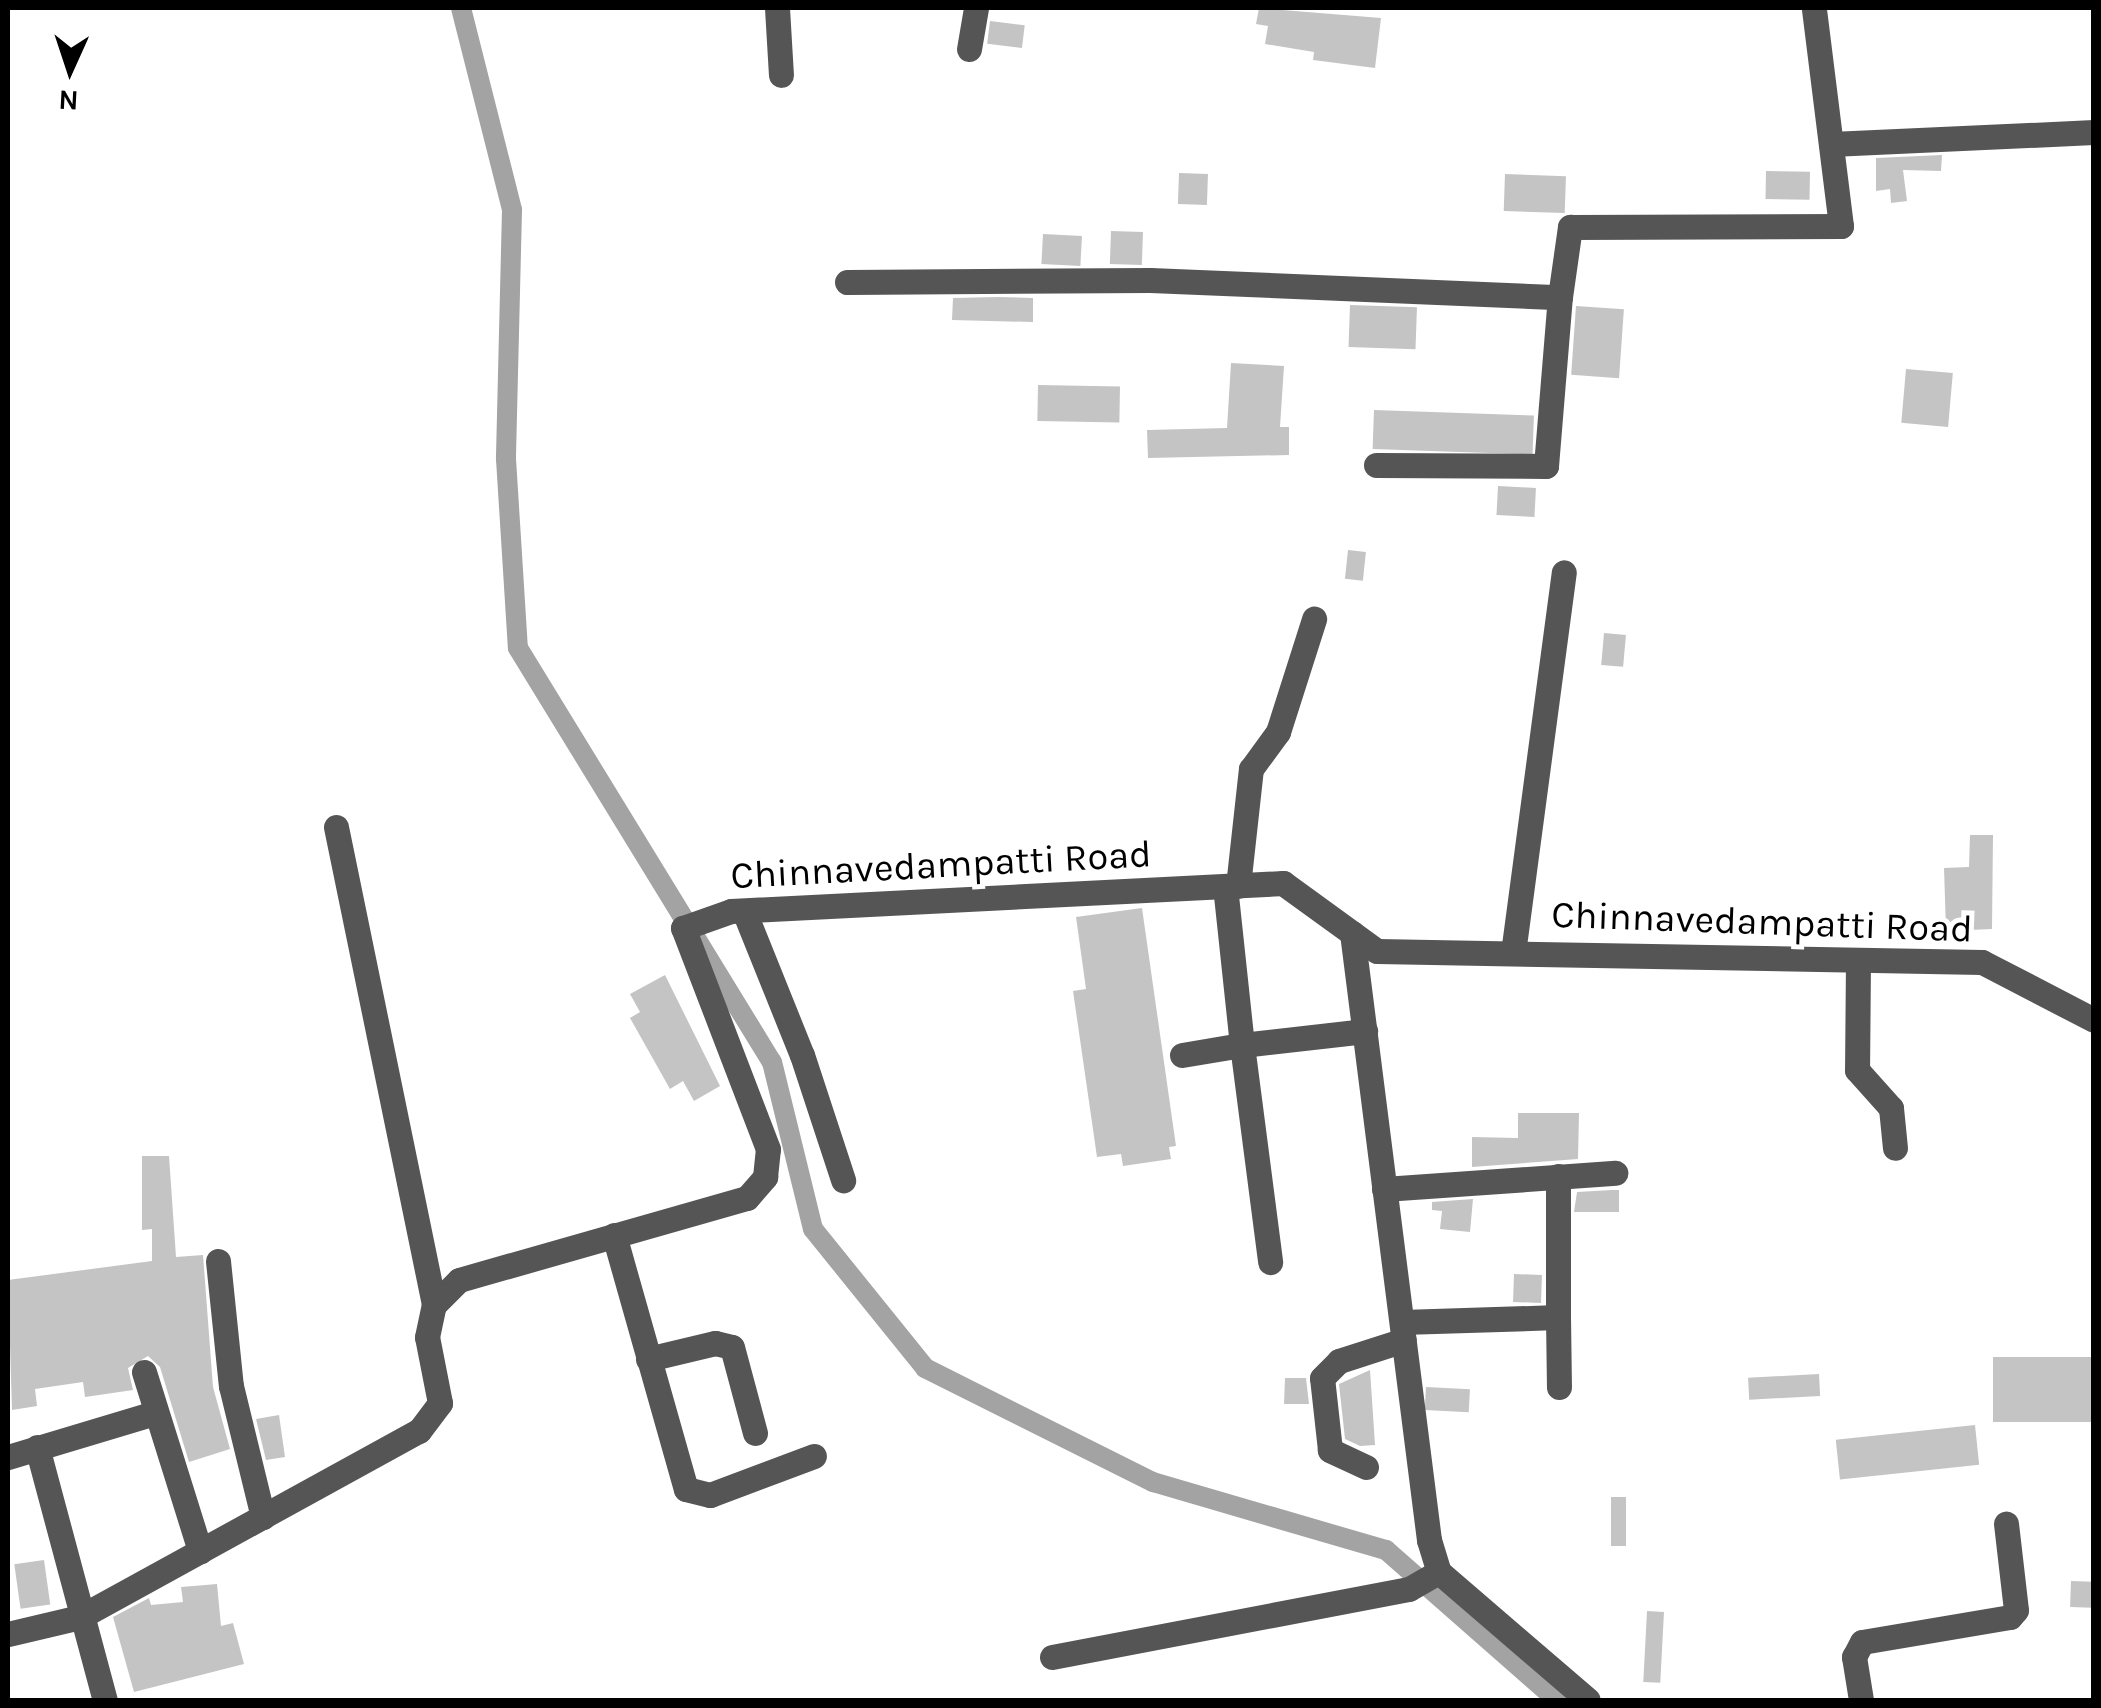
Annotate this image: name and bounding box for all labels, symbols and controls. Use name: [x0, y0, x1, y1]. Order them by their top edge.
north arrow: [20, 20, 120, 120]
text: N: [58, 83, 79, 117]
street label: Chinnavedampatti Road: [729, 831, 1153, 899]
street label: Chinnavedampatti Road: [1551, 892, 1973, 952]

